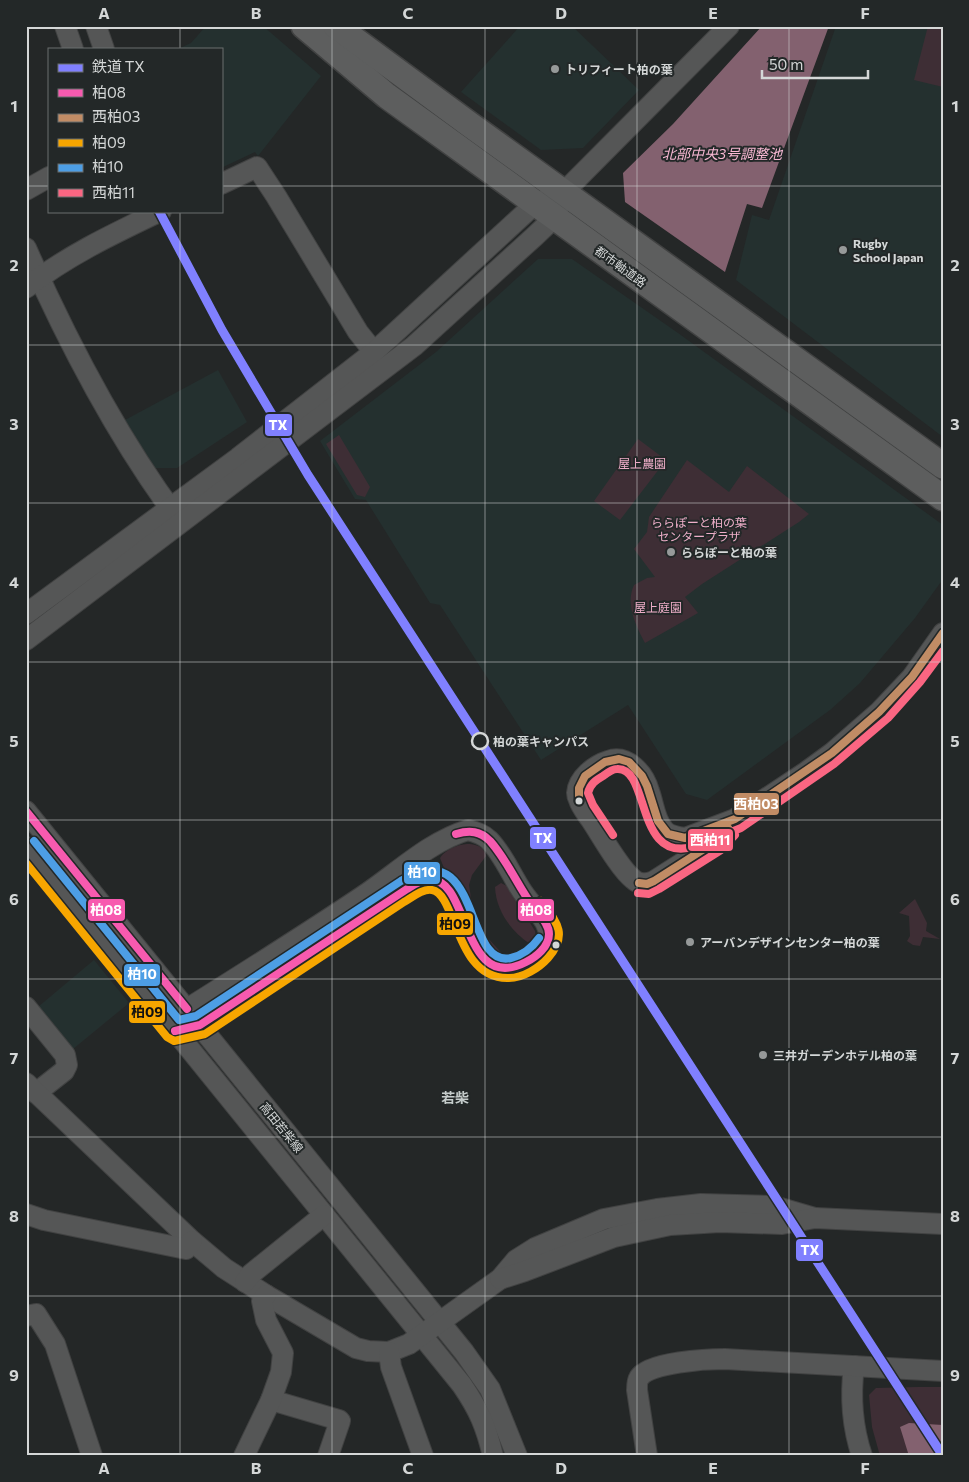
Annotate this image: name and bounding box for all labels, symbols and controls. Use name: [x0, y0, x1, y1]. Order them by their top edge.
text: A: [98, 3, 110, 22]
text: B: [251, 3, 262, 22]
text: C: [403, 3, 414, 22]
text: D: [555, 3, 567, 22]
text: E: [708, 3, 718, 22]
text: F: [860, 3, 870, 22]
legend: [48, 48, 222, 212]
scale bar: [762, 48, 868, 80]
text: 50 m: [769, 55, 803, 73]
text: 鉄道 TX: [92, 57, 145, 75]
place label: トリフィート柏の葉: [565, 62, 673, 76]
marker: トリフィート柏の葉: [549, 63, 561, 75]
text: 柏08: [92, 83, 126, 101]
text: 1: [10, 96, 18, 115]
text: 1: [951, 96, 959, 115]
text: 西柏03: [92, 107, 140, 125]
text: 柏09: [92, 133, 126, 151]
water label: 北部中央3号調整池: [662, 145, 784, 162]
text: 柏10: [92, 157, 123, 175]
text: 西柏11: [92, 183, 135, 201]
place label: Rugby School Japan: [853, 236, 923, 265]
street label: 都市軸道路: [593, 243, 649, 289]
marker: Rugby School Japan: [837, 244, 849, 256]
text: 2: [9, 255, 19, 274]
text: 2: [950, 255, 960, 274]
line badge: TX: [264, 413, 293, 437]
text: 3: [9, 414, 19, 433]
text: 3: [950, 414, 960, 433]
text: TX: [269, 416, 288, 433]
park label: 屋上農園: [618, 456, 666, 470]
park label: ららぽーと柏の葉 センタープラザ: [651, 515, 747, 543]
place label: ららぽーと柏の葉: [681, 545, 777, 559]
marker: ららぽーと柏の葉: [665, 546, 677, 558]
text: 4: [9, 572, 19, 591]
text: 4: [950, 572, 960, 591]
park label: 屋上庭園: [634, 600, 682, 614]
text: 5: [9, 731, 19, 750]
text: 5: [950, 731, 960, 750]
marker: 柏の葉キャンパス: [471, 732, 489, 750]
place label: 柏の葉キャンパス: [493, 734, 589, 748]
line badge: 西柏03: [733, 792, 780, 816]
text: 西柏03: [733, 795, 779, 812]
unlabelled marker: [574, 796, 584, 806]
line badge: TX: [529, 826, 557, 850]
line badge: 西柏11: [687, 828, 734, 852]
text: TX: [534, 829, 553, 846]
text: 西柏11: [690, 831, 730, 848]
line badge: 柏10: [403, 861, 441, 885]
text: 柏10: [407, 863, 437, 880]
text: 6: [9, 889, 19, 908]
text: 6: [950, 889, 960, 908]
line badge: 柏08: [87, 898, 126, 922]
line badge: 柏08: [517, 898, 555, 922]
text: 柏08: [90, 901, 122, 918]
text: 柏08: [520, 901, 552, 918]
line badge: 柏09: [436, 912, 474, 936]
text: 柏09: [439, 915, 471, 932]
place label: アーバンデザインセンター柏の葉: [700, 935, 880, 949]
marker: アーバンデザインセンター柏の葉: [684, 936, 696, 948]
unlabelled marker: [551, 940, 561, 950]
line badge: 柏10: [123, 963, 161, 987]
text: 柏10: [127, 965, 157, 982]
line badge: 柏09: [128, 1000, 166, 1024]
text: 柏09: [131, 1003, 163, 1020]
text: 7: [10, 1048, 19, 1067]
place label: 三井ガーデンホテル柏の葉: [773, 1048, 917, 1062]
text: 7: [951, 1048, 960, 1067]
marker: 三井ガーデンホテル柏の葉: [757, 1049, 769, 1061]
district label: 若柴: [441, 1089, 469, 1106]
street label: 高田若柴線: [258, 1099, 306, 1155]
text: 8: [9, 1206, 19, 1225]
text: 8: [950, 1206, 960, 1225]
line badge: TX: [795, 1238, 824, 1262]
text: TX: [801, 1241, 820, 1258]
text: 9: [9, 1365, 19, 1384]
text: 9: [950, 1365, 960, 1384]
text: A: [98, 1458, 110, 1477]
text: B: [251, 1458, 262, 1477]
text: C: [403, 1458, 414, 1477]
text: D: [555, 1458, 567, 1477]
text: E: [708, 1458, 718, 1477]
text: F: [860, 1458, 870, 1477]

